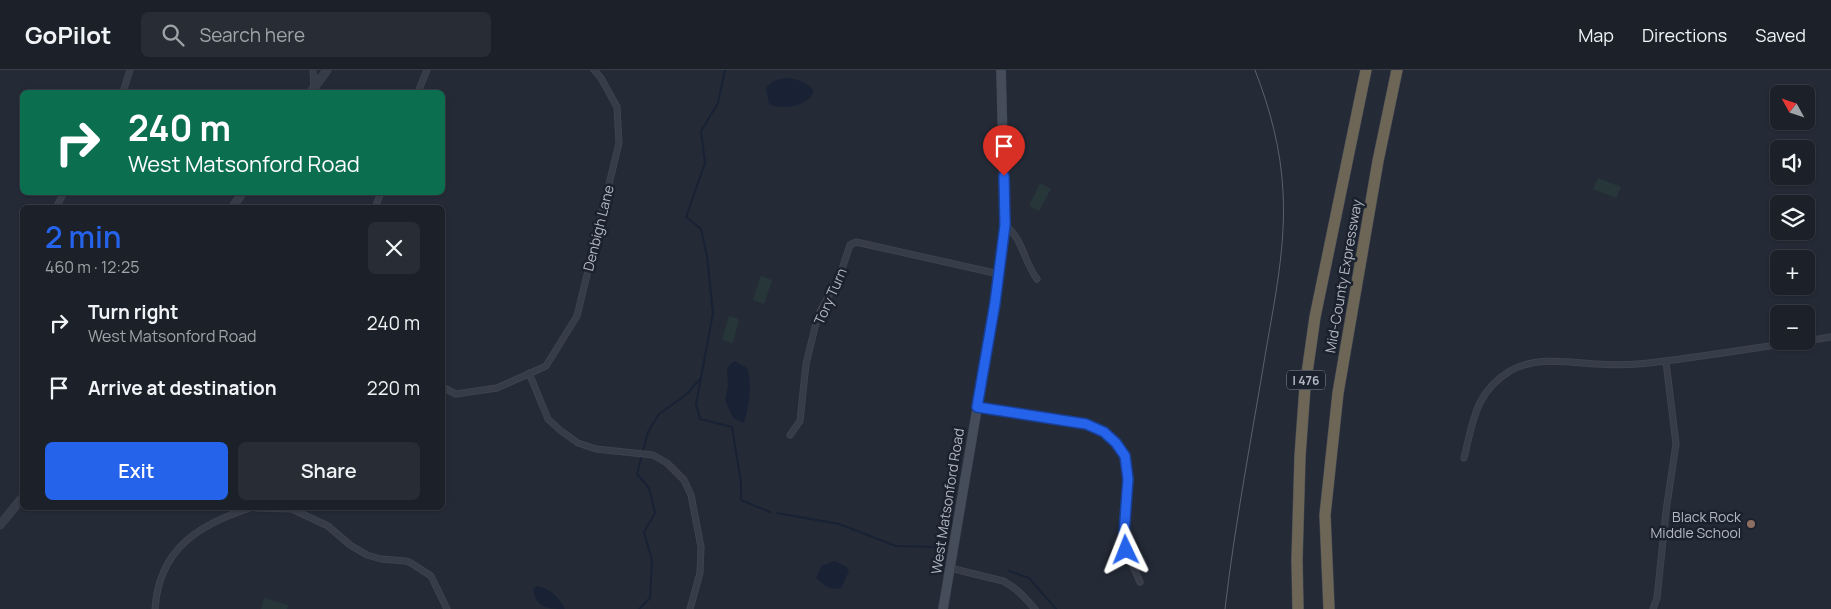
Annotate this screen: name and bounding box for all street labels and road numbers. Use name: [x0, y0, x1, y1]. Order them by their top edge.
street label: Denbigh Lane: [578, 183, 618, 273]
street label: Mid-County Expressway: [1320, 197, 1366, 354]
street label: Tory Turn: [809, 265, 851, 327]
road number: I 476: [1287, 370, 1325, 390]
street label: West Matsonford Road: [926, 427, 968, 575]

